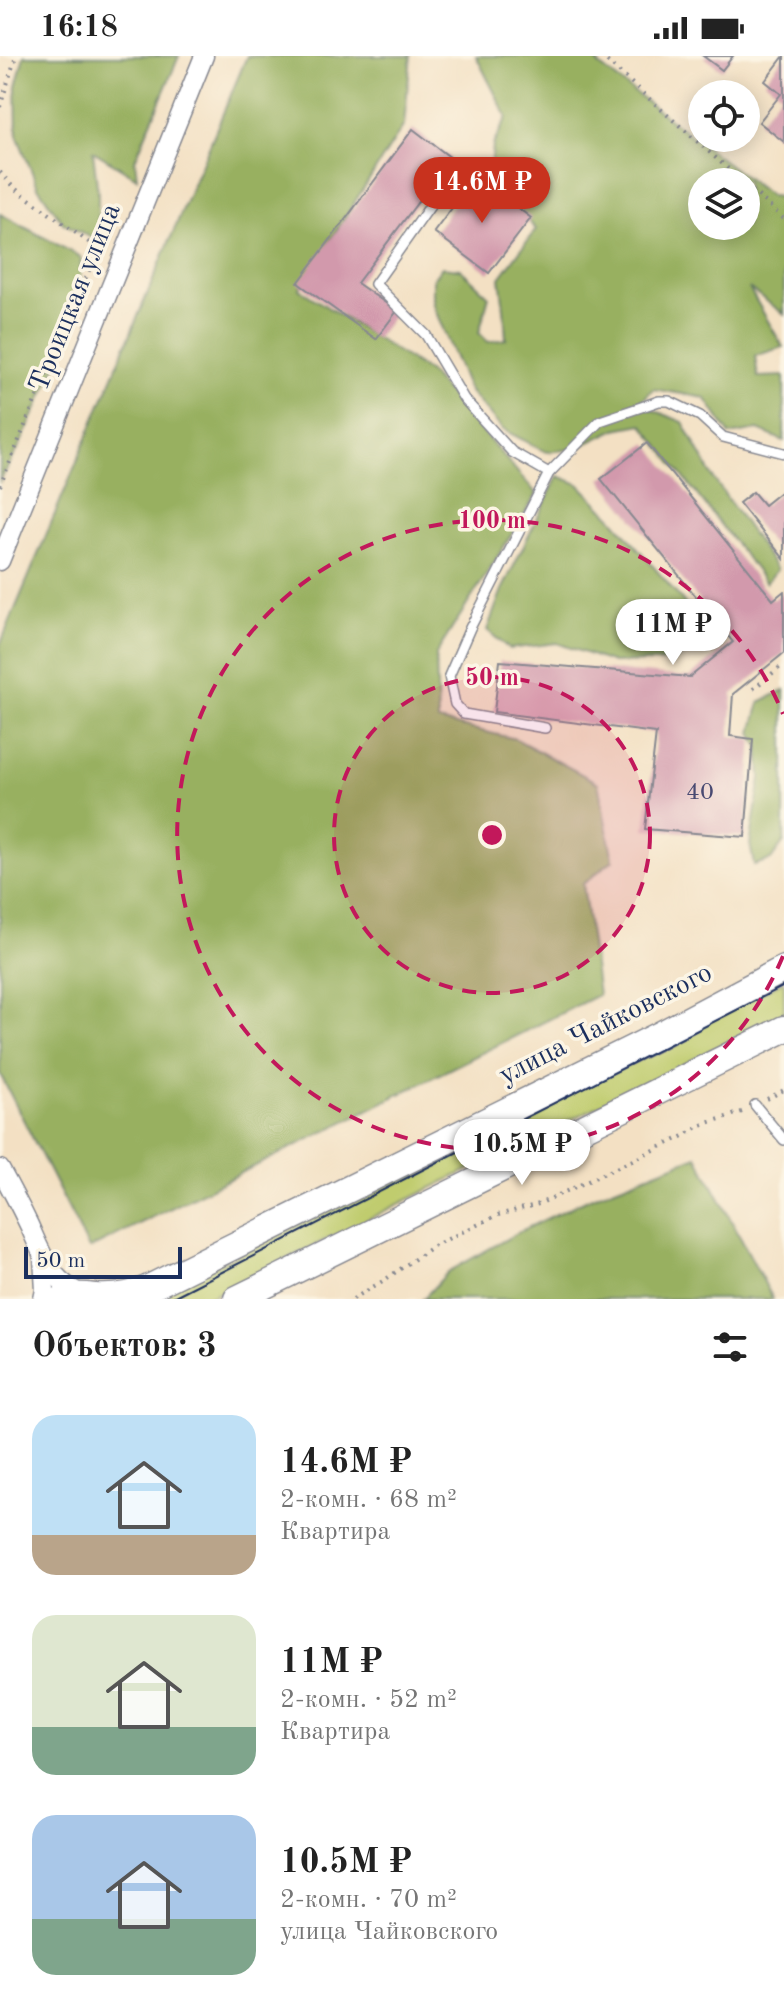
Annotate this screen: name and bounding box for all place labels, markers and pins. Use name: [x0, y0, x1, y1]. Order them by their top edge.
pin: 14.6M ₽: [408, 157, 556, 225]
pin: 11M ₽: [617, 599, 729, 667]
centre of rings: [478, 821, 506, 849]
pin: 10.5M ₽: [448, 1119, 596, 1187]

